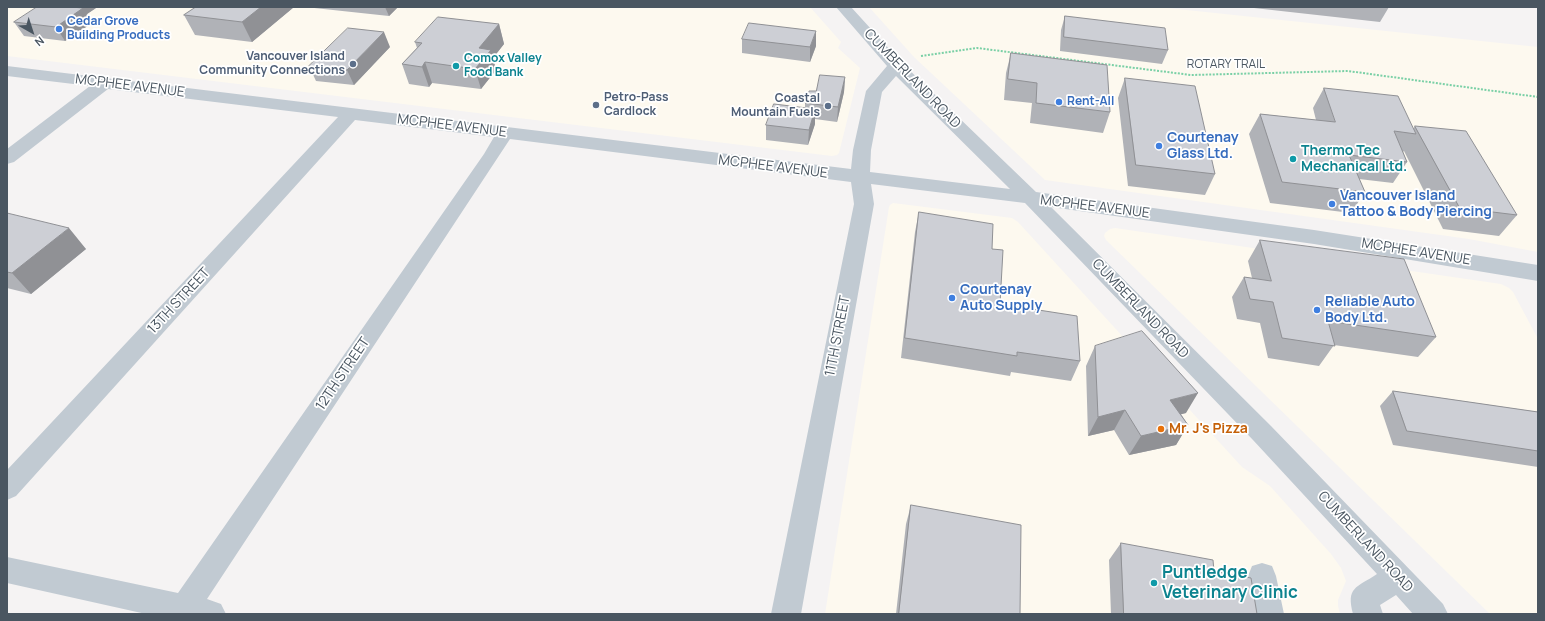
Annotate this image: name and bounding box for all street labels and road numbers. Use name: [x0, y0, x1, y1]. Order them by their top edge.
street label: CUMBERLAND ROAD: [860, 26, 964, 132]
street label: ROTARY TRAIL: [1187, 58, 1265, 72]
street label: MCPHEE AVENUE: [74, 71, 186, 101]
street label: MCPHEE AVENUE: [396, 111, 508, 141]
street label: MCPHEE AVENUE: [717, 152, 829, 182]
street label: MCPHEE AVENUE: [1039, 192, 1151, 222]
street label: MCPHEE AVENUE: [1360, 235, 1472, 269]
street label: CUMBERLAND ROAD: [1088, 256, 1192, 362]
street label: 13TH STREET: [144, 265, 214, 337]
street label: 11TH STREET: [822, 294, 854, 378]
street label: 12TH STREET: [312, 334, 374, 414]
street label: CUMBERLAND ROAD: [1314, 488, 1416, 596]

